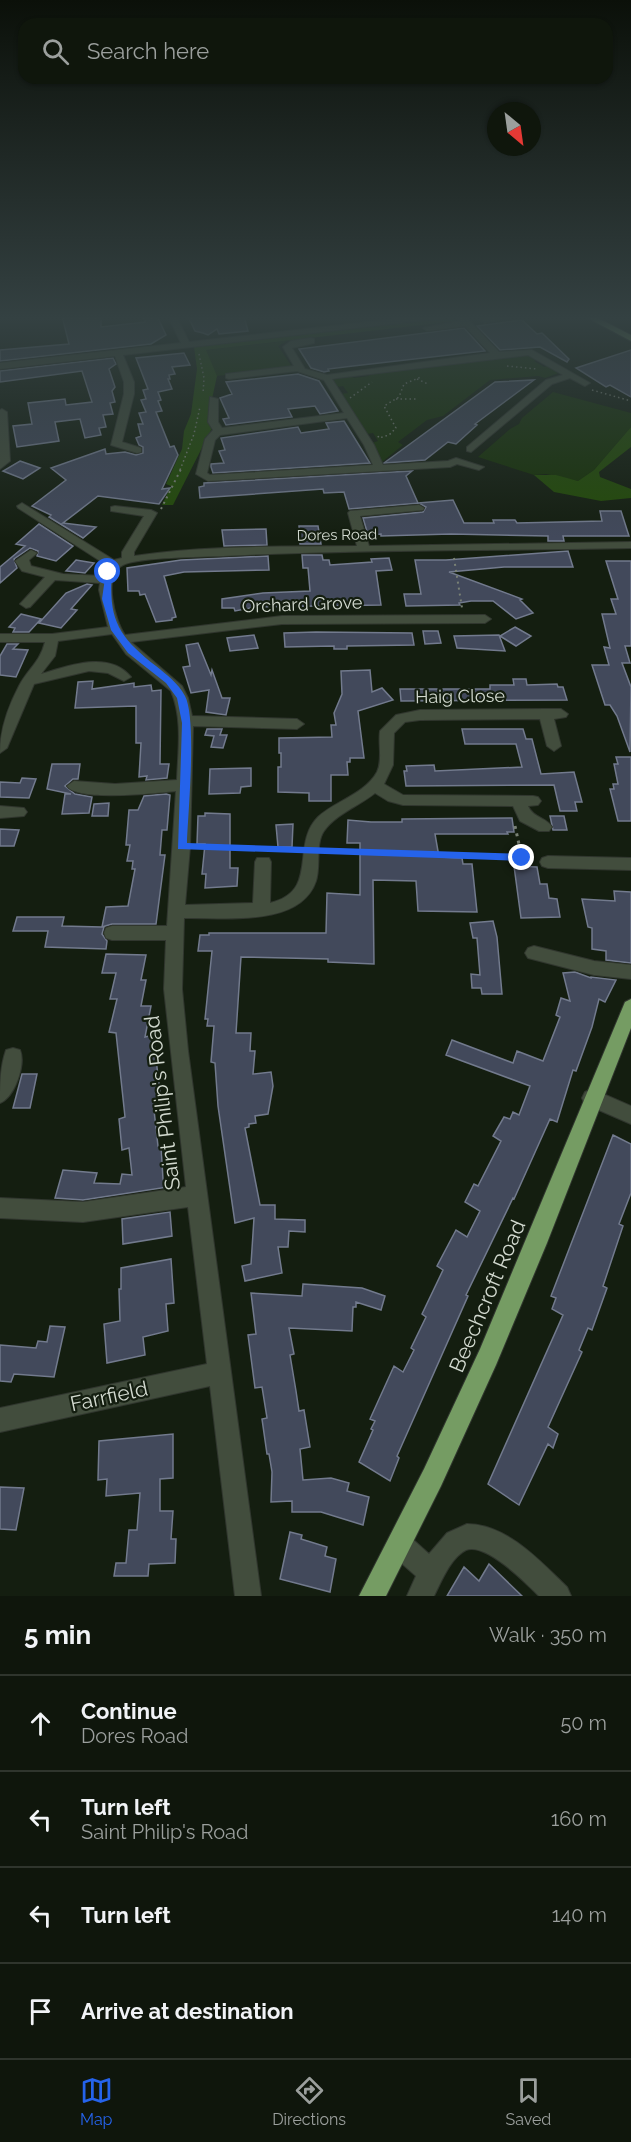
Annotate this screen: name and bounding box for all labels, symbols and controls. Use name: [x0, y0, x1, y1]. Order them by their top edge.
search box: [18, 18, 613, 84]
icon: search: [39, 35, 72, 68]
text: Search here: [87, 38, 209, 64]
north arrow: [487, 102, 541, 156]
street label: Dores Road: [297, 525, 377, 545]
route start: [94, 558, 120, 584]
street label: Orchard Grove: [241, 591, 363, 617]
street label: Haig Close: [415, 685, 506, 707]
route end: [508, 844, 534, 870]
street label: Saint Philip's Road: [139, 1014, 185, 1192]
street label: Beechcroft Road: [444, 1216, 530, 1376]
street label: Farrfield: [68, 1376, 150, 1416]
text: 5 min: [24, 1620, 91, 1650]
text: Walk · 350 m: [489, 1623, 607, 1647]
text: Continue: [81, 1698, 177, 1724]
icon: ahead: [24, 1707, 57, 1740]
text: 50 m: [560, 1711, 607, 1735]
text: Dores Road: [81, 1724, 188, 1748]
text: Turn left: [81, 1794, 171, 1820]
icon: left: [24, 1803, 57, 1836]
text: 160 m: [551, 1807, 607, 1831]
text: Saint Philip's Road: [81, 1820, 248, 1844]
icon: left: [24, 1899, 57, 1932]
text: Turn left: [81, 1902, 171, 1928]
text: 140 m: [552, 1903, 607, 1927]
icon: arrive: [24, 1995, 57, 2028]
text: Arrive at destination: [81, 1998, 294, 2024]
tab: Map: [80, 2074, 113, 2129]
tab: Directions: [272, 2074, 346, 2129]
tab: Saved: [505, 2074, 551, 2129]

